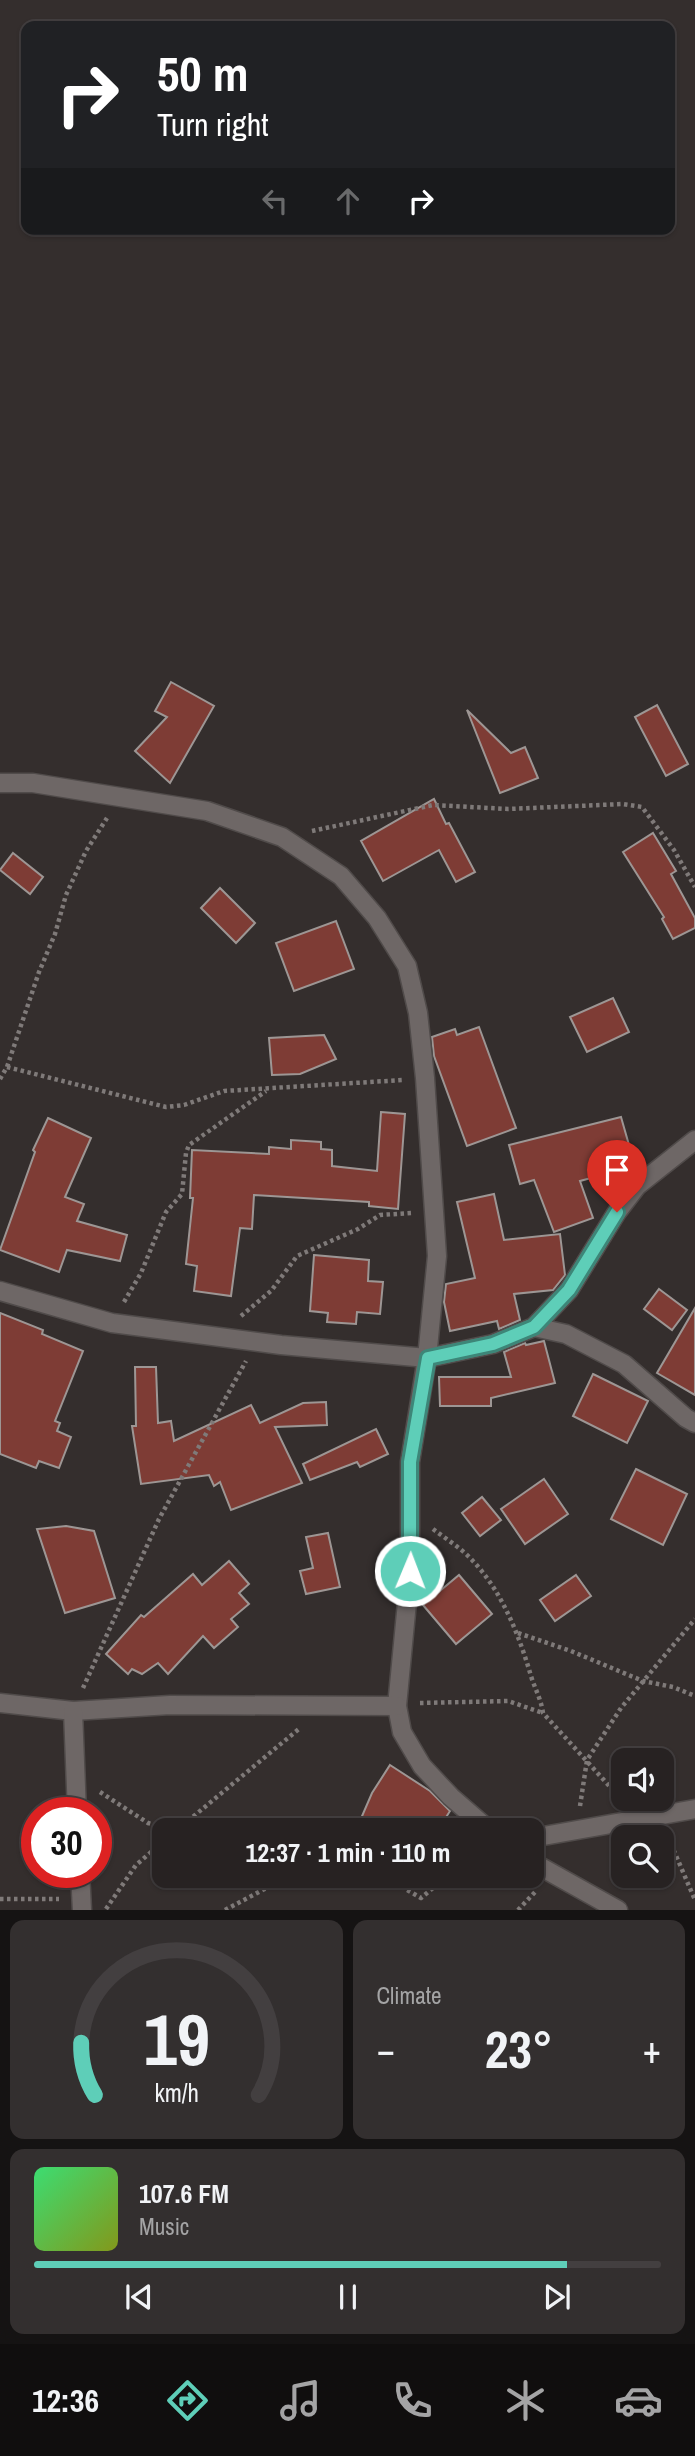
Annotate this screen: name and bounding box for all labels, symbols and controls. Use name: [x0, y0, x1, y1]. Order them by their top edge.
text: 50 m: [157, 40, 249, 106]
icon: right: [42, 49, 133, 140]
text: Turn right: [157, 103, 269, 146]
icon: left: [256, 182, 294, 220]
icon: ahead: [329, 182, 367, 220]
icon: right: [402, 182, 440, 220]
pin: [587, 1140, 647, 1212]
icon: arrive: [598, 1151, 636, 1189]
position arrow: [373, 1534, 447, 1608]
map controls: [611, 1748, 674, 1888]
button: sound: [611, 1748, 674, 1811]
speed limit sign: 30: [21, 1797, 112, 1888]
button: search: [611, 1825, 674, 1888]
text: 12:37 · 1 min · 110 m: [245, 1835, 451, 1870]
text: Climate: [377, 1980, 441, 2011]
text: 19: [143, 1991, 209, 2089]
text: 23°: [485, 2014, 553, 2084]
text: −: [377, 2024, 395, 2075]
text: +: [643, 2024, 661, 2075]
text: km/h: [154, 2076, 198, 2110]
text: 107.6 FM: [139, 2176, 229, 2211]
text: Music: [139, 2211, 189, 2242]
icon: previous: [120, 2278, 158, 2316]
icon: pause: [329, 2278, 367, 2316]
icon: next: [538, 2278, 576, 2316]
icon: directions: [163, 2376, 212, 2425]
icon: music: [276, 2376, 325, 2425]
icon: phone: [388, 2376, 437, 2425]
icon: climate: [501, 2376, 550, 2425]
icon: car: [614, 2376, 663, 2425]
text: 12:36: [32, 2379, 99, 2422]

